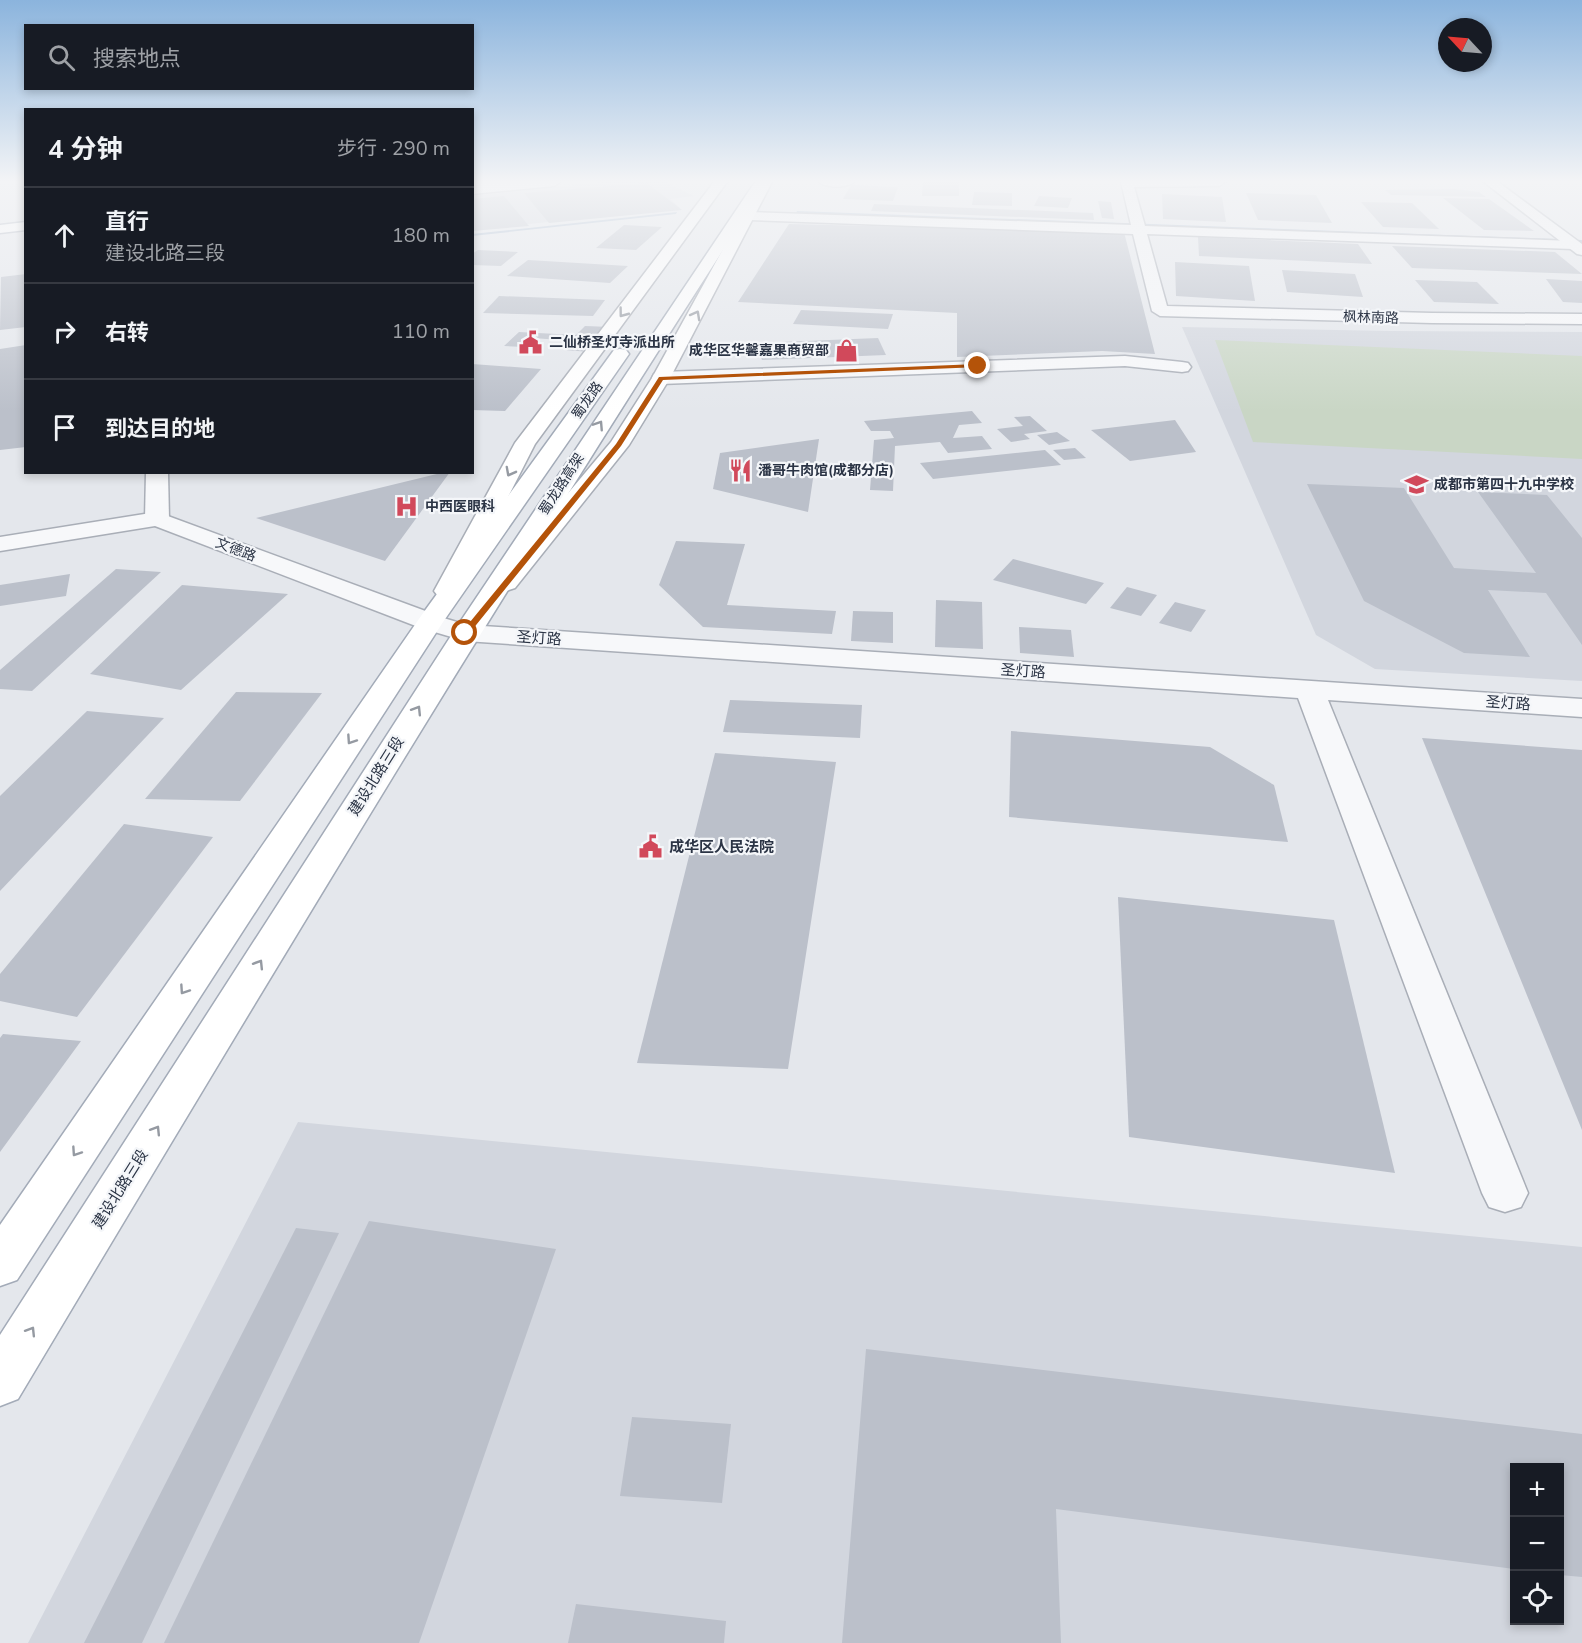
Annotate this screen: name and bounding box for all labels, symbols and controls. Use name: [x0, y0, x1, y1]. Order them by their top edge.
north arrow: [1438, 18, 1492, 72]
search box: [24, 24, 474, 90]
icon: search: [45, 41, 78, 74]
text: 搜索地点: [93, 44, 181, 74]
text: 4 分钟: [48, 132, 123, 167]
text: 步行 · 290 m: [337, 135, 450, 162]
text: 直行: [105, 207, 149, 237]
icon: ahead: [48, 219, 81, 252]
text: 180 m: [392, 222, 450, 249]
text: 建设北路三段: [105, 240, 225, 267]
one-way arrow: [619, 307, 630, 318]
street label: 枫林南路: [1343, 307, 1399, 328]
one-way arrow: [689, 311, 700, 321]
icon: right: [48, 315, 81, 348]
text: 右转: [105, 318, 149, 348]
text: 110 m: [392, 318, 450, 345]
public building icon: 二仙桥圣灯寺派出所: [518, 329, 544, 355]
place label: 二仙桥圣灯寺派出所: [549, 333, 675, 352]
shop icon: 成华区华馨嘉果商贸部: [834, 337, 860, 363]
place label: 成华区华馨嘉果商贸部: [689, 341, 829, 360]
route end: [964, 352, 990, 378]
street label: 蜀龙路: [568, 378, 607, 423]
icon: arrive: [48, 411, 81, 444]
text: 到达目的地: [105, 414, 215, 444]
one-way arrow: [592, 421, 603, 432]
street label: 蜀龙路高架: [534, 450, 588, 519]
restaurant icon: 潘哥牛肉馆(成都分店): [727, 457, 753, 483]
place label: 潘哥牛肉馆(成都分店): [758, 461, 894, 480]
one-way arrow: [506, 465, 517, 476]
school or university icon: 成都市第四十九中学校: [1403, 471, 1429, 497]
place label: 成都市第四十九中学校: [1434, 475, 1574, 494]
hospital icon: 中西医眼科: [394, 493, 420, 519]
place label: 中西医眼科: [425, 497, 495, 516]
street label: 文德路: [213, 533, 259, 566]
route start: [451, 619, 477, 645]
street label: 圣灯路: [516, 626, 562, 650]
street label: 圣灯路: [1000, 659, 1046, 683]
street label: 圣灯路: [1485, 691, 1531, 715]
one-way arrow: [410, 706, 422, 716]
street label: 建设北路三段: [344, 733, 408, 819]
one-way arrow: [347, 734, 358, 745]
public building icon: 成华区人民法院: [638, 834, 664, 860]
place label: 成华区人民法院: [669, 837, 774, 857]
one-way arrow: [252, 960, 263, 971]
one-way arrow: [180, 983, 191, 994]
one-way arrow: [149, 1126, 161, 1136]
one-way arrow: [72, 1145, 83, 1156]
street label: 建设北路三段: [88, 1146, 152, 1232]
one-way arrow: [23, 1327, 35, 1337]
map controls: [1510, 1463, 1564, 1625]
button: +: [1510, 1463, 1564, 1517]
button: −: [1510, 1517, 1564, 1571]
button: locate: [1510, 1571, 1564, 1625]

